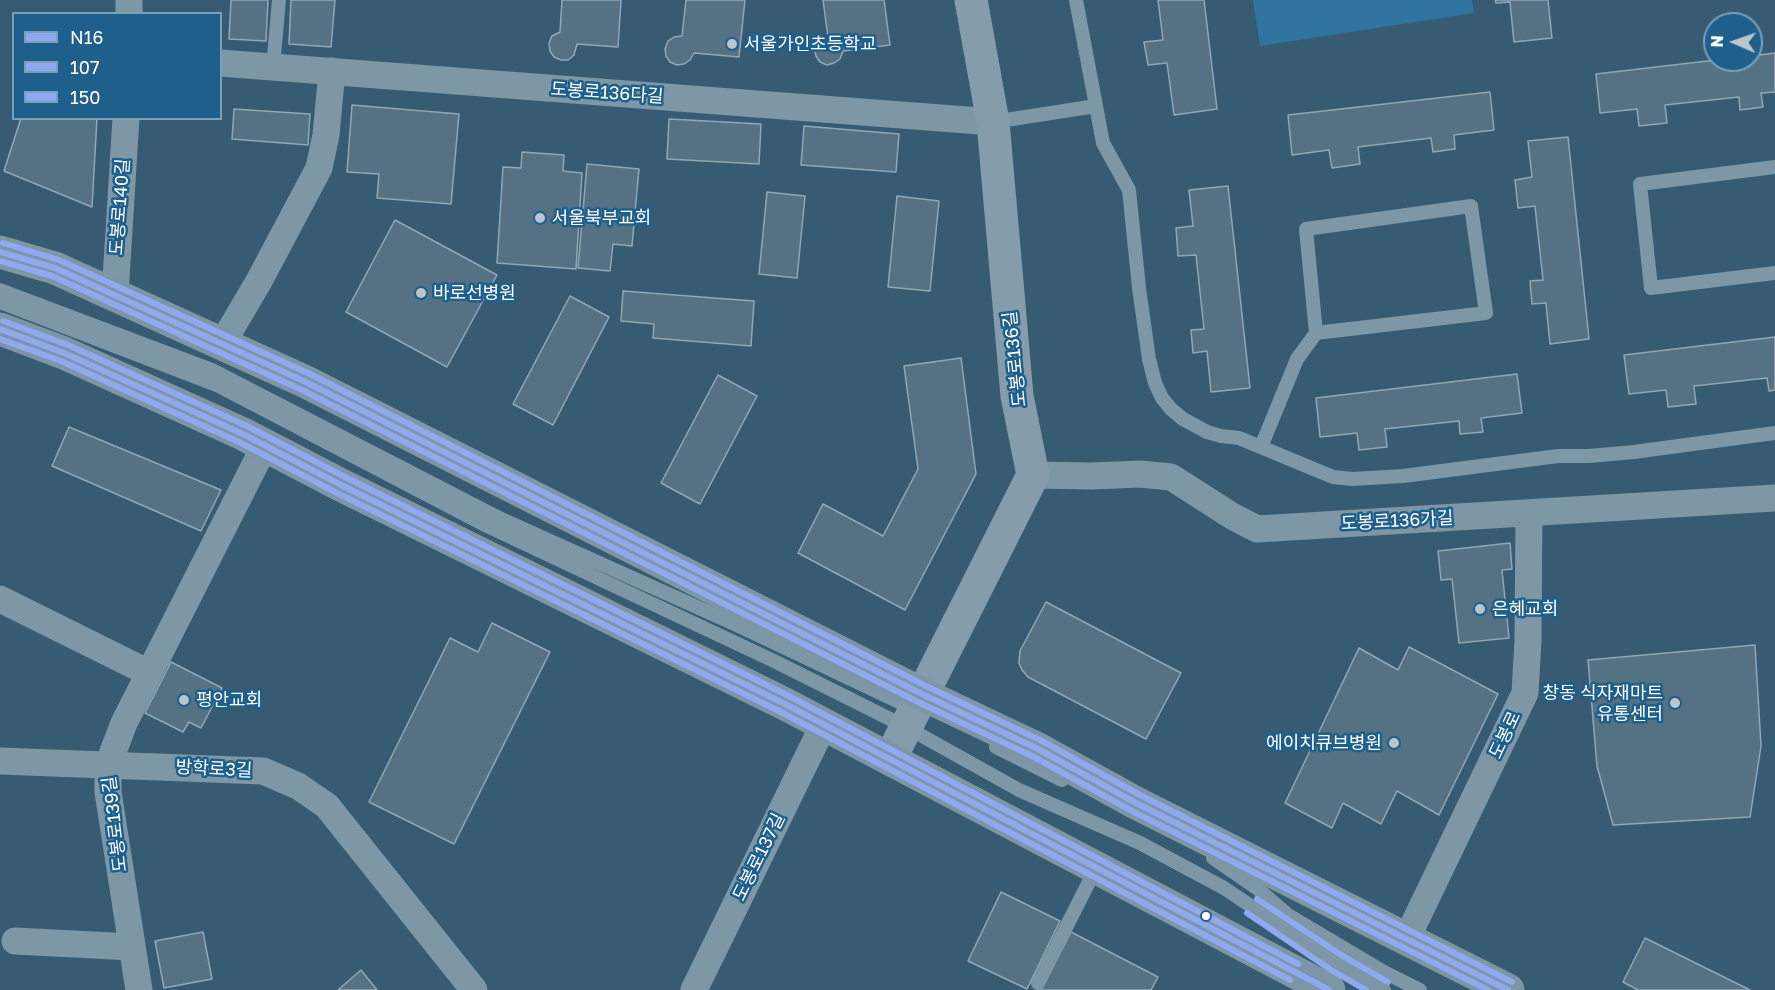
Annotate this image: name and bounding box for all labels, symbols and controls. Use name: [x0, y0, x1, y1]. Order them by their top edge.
legend: [12, 12, 222, 120]
north arrow: [1703, 12, 1763, 72]
text: N16: [70, 26, 103, 48]
place label: 서울가인초등학교: [744, 33, 876, 55]
text: N: [1707, 35, 1727, 48]
marker: 서울가인초등학교: [725, 37, 739, 51]
text: 107: [70, 56, 99, 78]
street label: 도봉로136다길: [550, 78, 664, 108]
text: 150: [70, 86, 100, 108]
street label: 도봉로140길: [106, 158, 134, 256]
place label: 서울북부교회: [552, 207, 651, 229]
marker: 서울북부교회: [533, 211, 547, 225]
place label: 바로선병원: [433, 282, 516, 304]
marker: 바로선병원: [414, 286, 428, 300]
street label: 도봉로136길: [999, 310, 1031, 408]
street label: 도봉로136가길: [1340, 507, 1454, 535]
place label: 은혜교회: [1492, 598, 1558, 620]
marker: 은혜교회: [1473, 602, 1487, 616]
place label: 창동 식자재마트 유통센터: [1543, 682, 1663, 724]
place label: 평안교회: [196, 689, 262, 711]
marker: 평안교회: [177, 693, 191, 707]
marker: 창동 식자재마트 유통센터: [1668, 696, 1682, 710]
street label: 도봉로: [1485, 708, 1525, 762]
place label: 에이치큐브병원: [1266, 732, 1382, 754]
marker: 에이치큐브병원: [1387, 736, 1401, 750]
street label: 방학로3길: [175, 756, 253, 782]
street label: 도봉로139길: [98, 775, 132, 873]
street label: 도봉로137길: [728, 810, 790, 904]
unlabelled marker: [1200, 910, 1212, 922]

